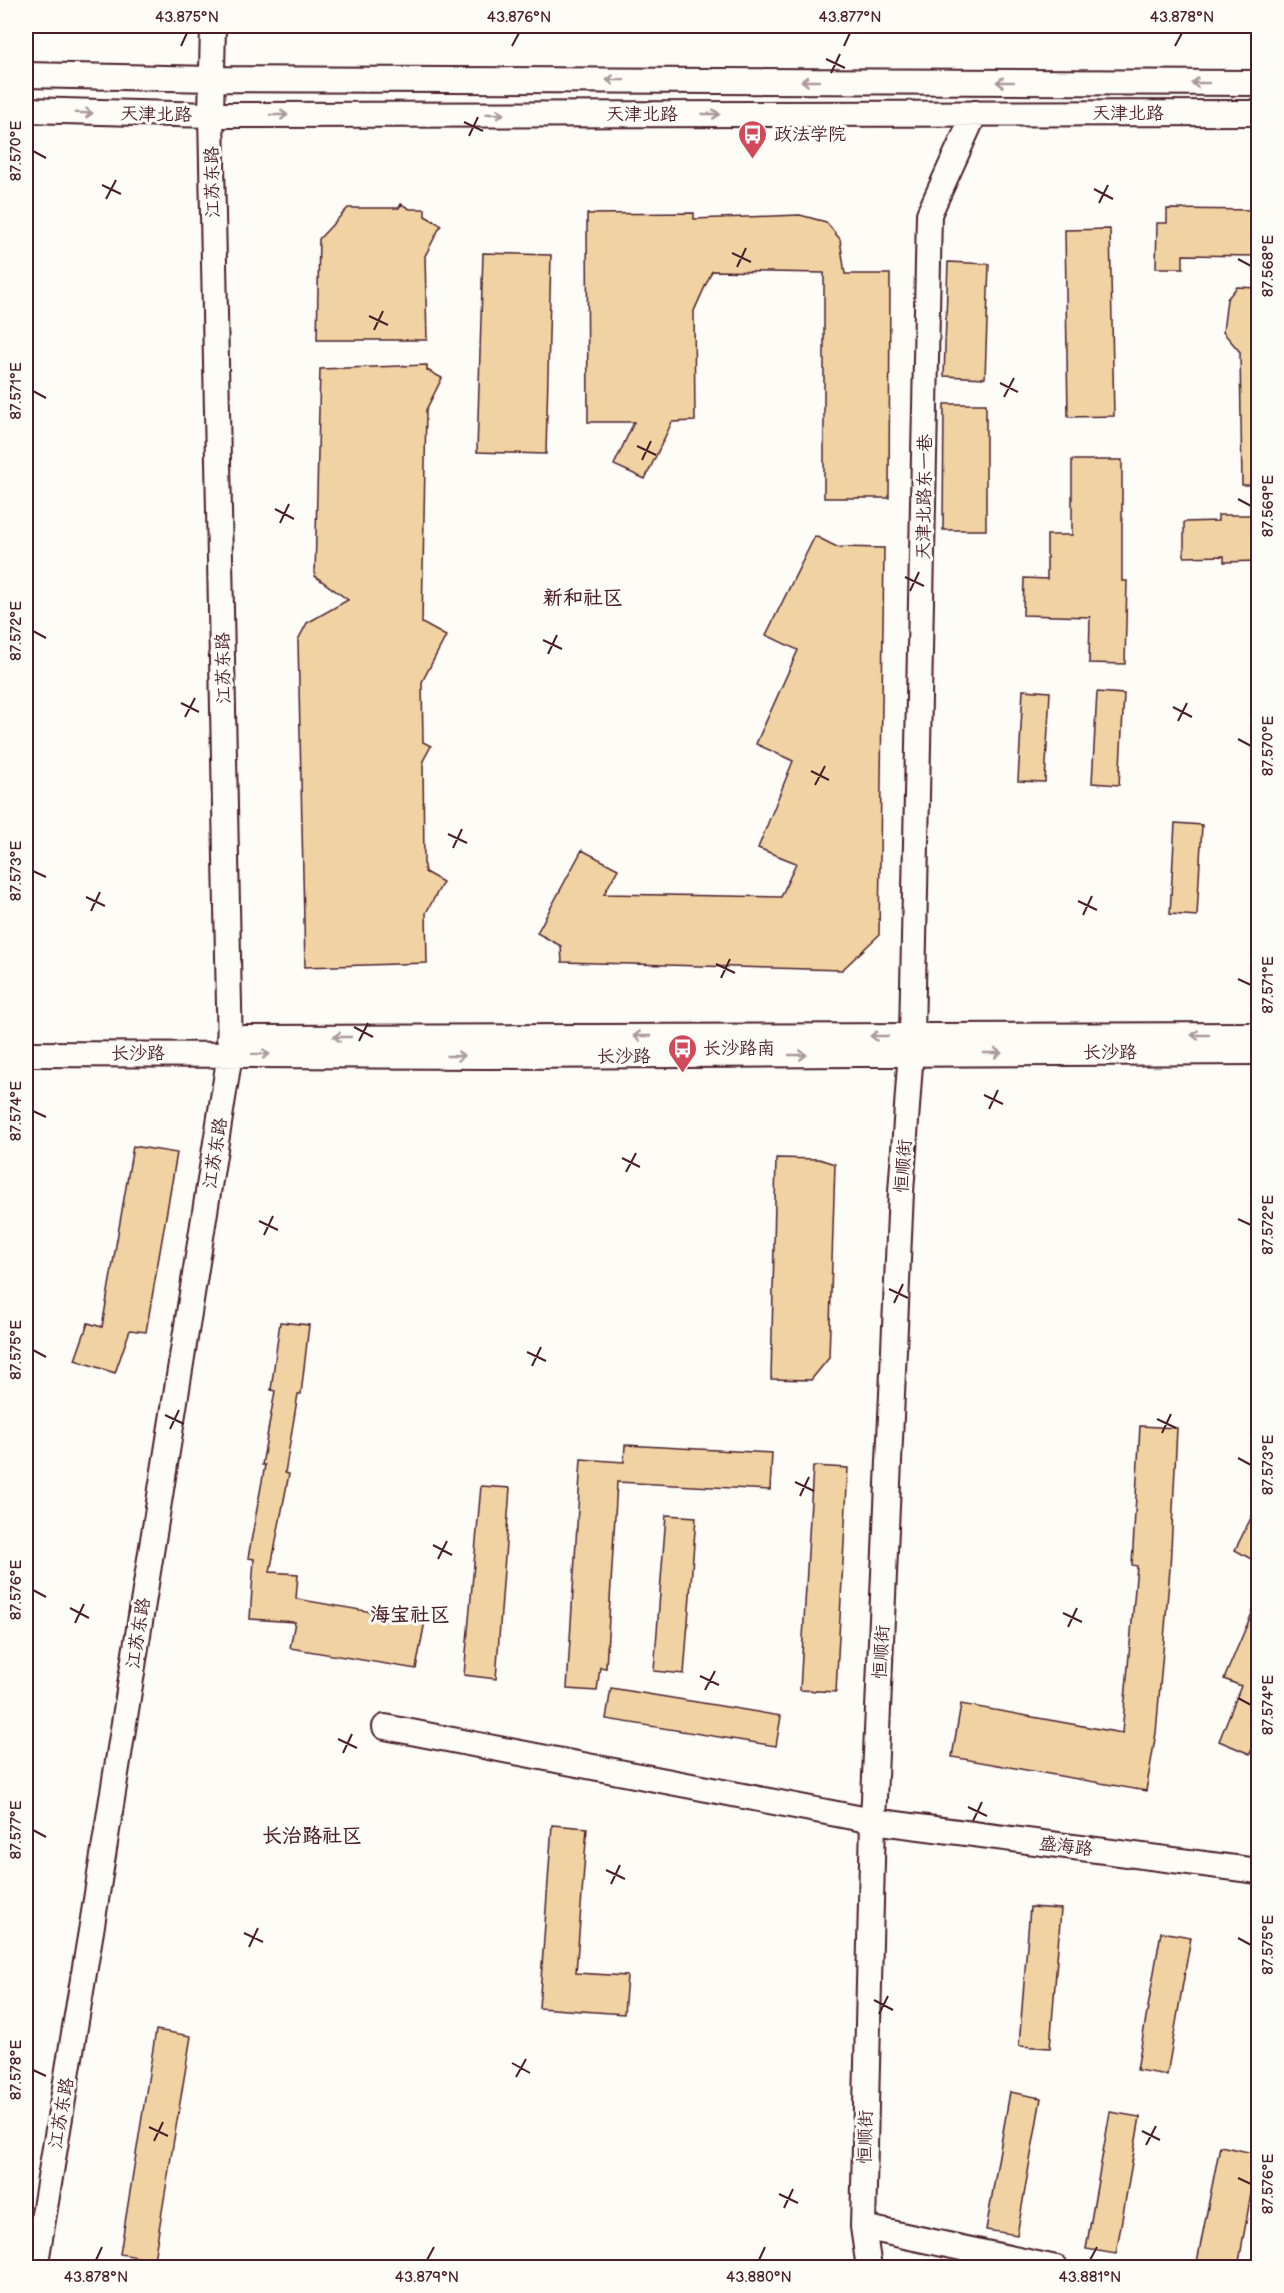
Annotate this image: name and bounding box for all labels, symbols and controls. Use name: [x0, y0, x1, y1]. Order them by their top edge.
text: 43.875°N: [155, 8, 219, 27]
text: 43.876°N: [487, 8, 551, 27]
text: 43.877°N: [819, 8, 881, 27]
text: 43.878°N: [1150, 8, 1214, 27]
one-way arrow: [606, 74, 626, 86]
one-way arrow: [801, 75, 821, 87]
one-way arrow: [996, 76, 1016, 88]
one-way arrow: [1191, 77, 1211, 89]
street label: 天津北路: [120, 103, 192, 126]
street label: 天津北路: [1092, 103, 1164, 124]
street label: 天津北路: [606, 104, 678, 125]
one-way arrow: [73, 108, 93, 119]
one-way arrow: [484, 108, 504, 120]
one-way arrow: [700, 108, 720, 120]
one-way arrow: [268, 109, 288, 121]
bus stop icon: 政法学院: [737, 118, 769, 160]
text: 87.570°E: [7, 121, 26, 181]
place label: 政法学院: [774, 124, 846, 145]
street label: 江苏东路: [201, 146, 224, 218]
text: 87.568°E: [1259, 235, 1278, 297]
text: 87.571°E: [7, 362, 26, 420]
street label: 天津北路东一巷: [913, 434, 936, 560]
text: 87.569°E: [1259, 475, 1278, 537]
district label: 新和社区: [543, 586, 623, 610]
text: 87.572°E: [7, 601, 26, 661]
street label: 江苏东路: [212, 632, 235, 704]
text: 87.570°E: [1259, 716, 1278, 776]
text: 87.573°E: [7, 841, 26, 901]
text: 87.571°E: [1259, 956, 1278, 1014]
one-way arrow: [1191, 1029, 1211, 1041]
one-way arrow: [633, 1030, 653, 1042]
one-way arrow: [870, 1030, 890, 1042]
one-way arrow: [333, 1031, 353, 1043]
bus stop icon: 长沙路南: [666, 1032, 698, 1074]
place label: 长沙路南: [703, 1038, 775, 1059]
street label: 长沙路: [1083, 1042, 1137, 1063]
street label: 长沙路: [111, 1043, 165, 1064]
street label: 长沙路: [597, 1046, 651, 1067]
one-way arrow: [982, 1047, 1002, 1059]
one-way arrow: [250, 1049, 270, 1060]
one-way arrow: [787, 1049, 807, 1061]
one-way arrow: [445, 1050, 465, 1062]
text: 87.574°E: [7, 1081, 26, 1141]
street label: 江苏东路: [199, 1116, 231, 1190]
street label: 恒顺街: [891, 1138, 916, 1194]
text: 87.572°E: [1259, 1195, 1278, 1255]
text: 87.575°E: [7, 1320, 26, 1380]
text: 87.573°E: [1259, 1435, 1278, 1495]
text: 87.576°E: [7, 1560, 26, 1620]
street label: 江苏东路: [122, 1596, 154, 1670]
district label: 海宝社区: [370, 1603, 450, 1627]
street label: 恒顺街: [870, 1625, 893, 1680]
text: 87.574°E: [1259, 1675, 1278, 1735]
text: 87.577°E: [7, 1800, 26, 1860]
district label: 长治路社区: [262, 1824, 362, 1848]
street label: 盛海路: [1038, 1833, 1094, 1860]
text: 87.575°E: [1259, 1915, 1278, 1975]
text: 87.578°E: [7, 2040, 26, 2100]
street label: 江苏东路: [45, 2076, 78, 2150]
street label: 恒顺街: [855, 2110, 876, 2164]
text: 87.576°E: [1259, 2154, 1278, 2214]
text: 43.878°N: [64, 2268, 128, 2287]
text: 43.879°N: [395, 2268, 459, 2287]
text: 43.880°N: [726, 2268, 792, 2287]
text: 43.881°N: [1059, 2268, 1121, 2287]

